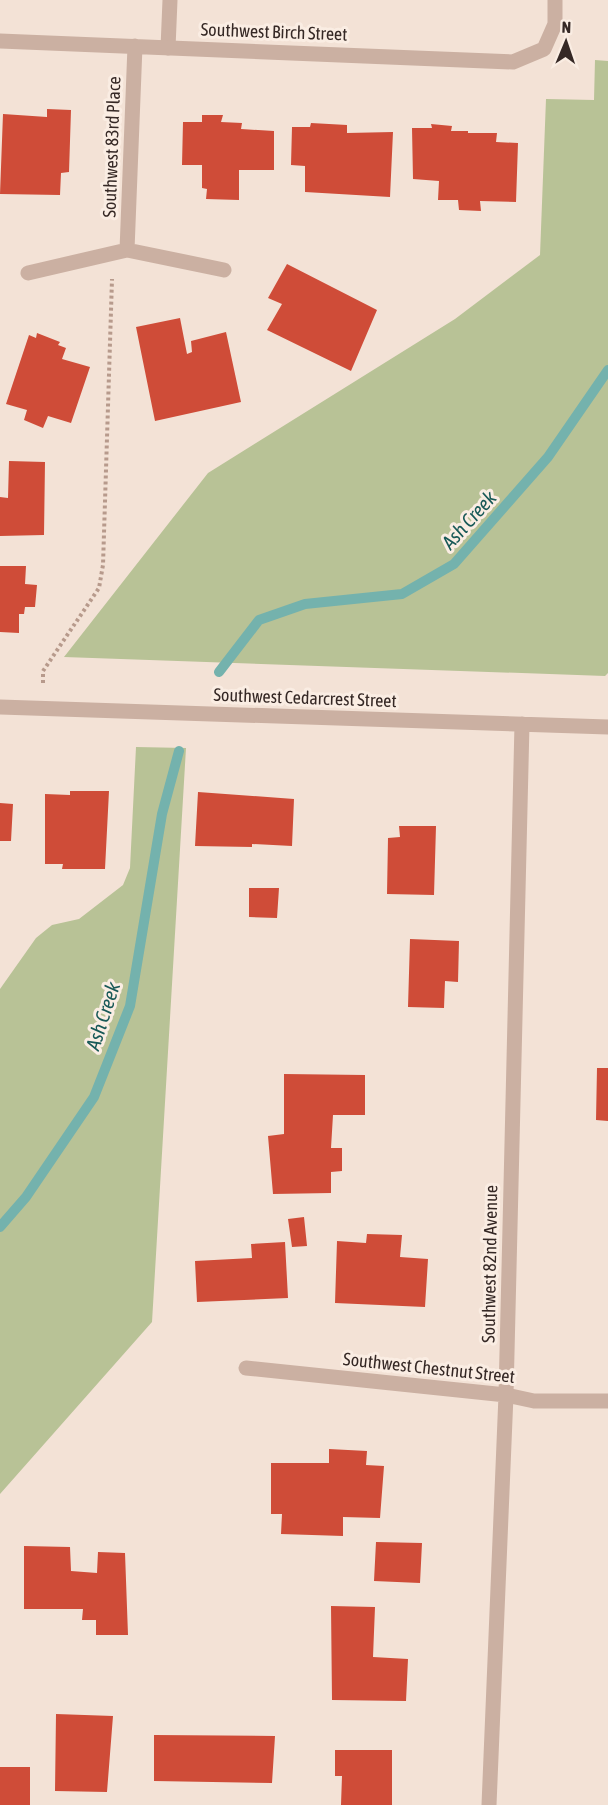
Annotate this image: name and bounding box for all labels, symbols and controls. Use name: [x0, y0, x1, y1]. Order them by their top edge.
north arrow: [536, 12, 596, 72]
street label: Southwest Birch Street: [200, 18, 348, 45]
text: N: [561, 18, 572, 36]
street label: Southwest 83rd Place: [99, 76, 124, 218]
water label: Ash Creek: [436, 486, 501, 554]
street label: Southwest Cedarcrest Street: [213, 684, 397, 711]
water label: Ash Creek: [80, 979, 124, 1054]
street label: Southwest 82nd Avenue: [478, 1185, 501, 1343]
street label: Southwest Chestnut Street: [342, 1348, 516, 1387]

